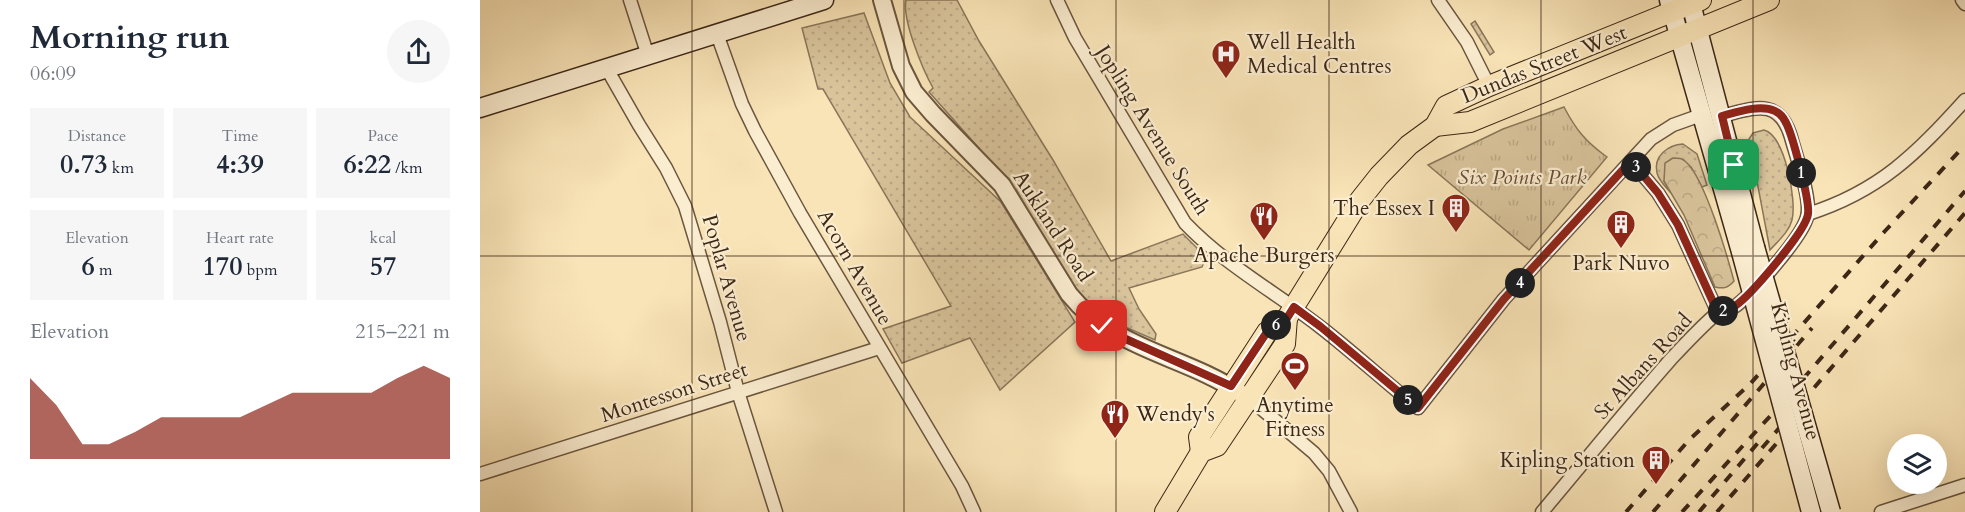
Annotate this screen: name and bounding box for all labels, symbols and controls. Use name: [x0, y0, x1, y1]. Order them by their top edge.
text: Morning run: [30, 15, 230, 60]
street label: Dundas Street West: [1457, 18, 1632, 111]
button: share: [387, 20, 450, 83]
place label: Well Health Medical Centres: [1246, 28, 1391, 81]
street label: Jopling Avenue South: [1087, 37, 1217, 221]
hospital icon: Well Health Medical Centres: [1210, 38, 1242, 80]
text: 06:09: [30, 60, 76, 87]
text: Distance: [68, 125, 126, 147]
text: Time: [221, 125, 259, 147]
text: Pace: [368, 125, 398, 147]
pin: [1708, 139, 1759, 190]
text: 0.73: [60, 147, 108, 182]
text: 4:39: [216, 147, 264, 182]
text: 6:22: [343, 147, 391, 182]
icon: arrive: [1717, 148, 1750, 181]
pin: 3: [1621, 152, 1651, 182]
text: 3: [1632, 156, 1640, 178]
text: km: [108, 157, 134, 179]
text: /km: [391, 157, 423, 179]
pin: 1: [1786, 158, 1816, 188]
text: 1: [1797, 162, 1805, 184]
park label: Six Points Park: [1457, 163, 1587, 192]
street label: Aukland Road: [1006, 165, 1099, 287]
building icon: The Essex I: [1440, 192, 1472, 234]
place label: The Essex I: [1333, 194, 1435, 223]
restaurant icon: Apache Burgers: [1248, 200, 1280, 242]
street label: Acorn Avenue: [810, 204, 899, 330]
building icon: Park Nuvo: [1605, 208, 1637, 250]
street label: Poplar Avenue: [695, 211, 758, 345]
text: Elevation: [65, 227, 129, 249]
text: Heart rate: [206, 227, 274, 249]
text: kcal: [370, 227, 396, 249]
place label: Apache Burgers: [1194, 241, 1334, 270]
text: 6: [81, 249, 95, 284]
text: 170: [203, 249, 243, 284]
text: 57: [370, 249, 396, 284]
place label: Park Nuvo: [1572, 249, 1670, 278]
text: m: [95, 259, 113, 281]
text: bpm: [243, 259, 277, 281]
pin: 4: [1505, 268, 1535, 298]
text: 4: [1516, 272, 1524, 294]
pin: 2: [1708, 296, 1738, 326]
street label: Kipling Avenue: [1763, 299, 1828, 443]
pin: [1076, 300, 1127, 351]
text: 2: [1719, 300, 1727, 322]
street label: St Albans Road: [1588, 307, 1699, 426]
icon: check: [1085, 309, 1118, 342]
pin: 6: [1261, 310, 1291, 340]
text: 6: [1272, 314, 1280, 336]
text: Elevation: [30, 318, 109, 345]
text: 215–221 m: [355, 318, 450, 345]
sports icon: Anytime Fitness: [1279, 350, 1311, 392]
street label: Montesson Street: [597, 355, 752, 430]
pin: 5: [1393, 385, 1423, 415]
text: 5: [1404, 389, 1412, 411]
place label: Anytime Fitness: [1256, 391, 1334, 444]
restaurant icon: Wendy's: [1099, 398, 1131, 440]
place label: Wendy's: [1135, 400, 1215, 429]
map controls: [1887, 434, 1947, 494]
button: layers: [1887, 434, 1947, 494]
building icon: Kipling Station: [1640, 444, 1672, 486]
place label: Kipling Station: [1500, 446, 1635, 475]

